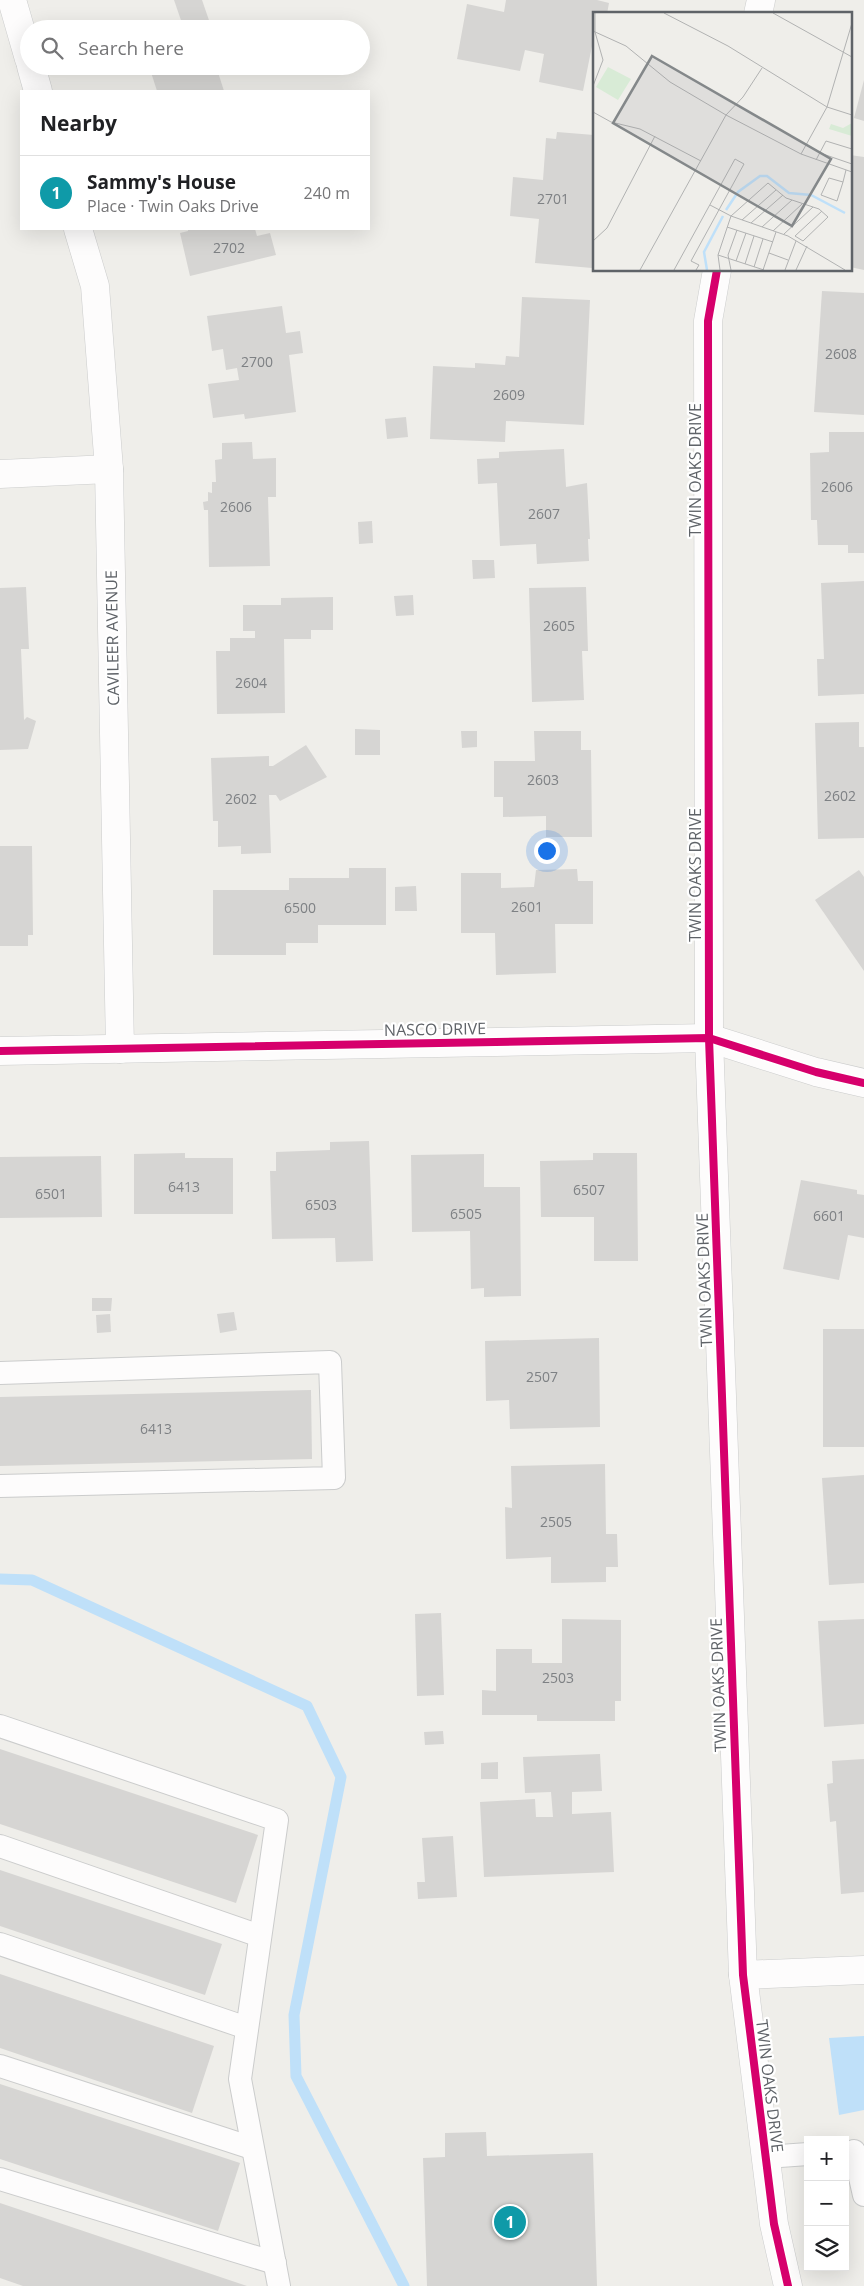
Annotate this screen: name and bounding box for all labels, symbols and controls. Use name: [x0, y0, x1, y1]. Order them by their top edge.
inset map: [593, 12, 852, 271]
search box: [20, 20, 370, 75]
icon: search: [38, 34, 66, 62]
text: Search here: [78, 35, 184, 61]
text: Nearby: [40, 109, 117, 137]
text: Sammy's House: [87, 169, 236, 195]
text: 1: [51, 182, 61, 204]
text: 240 m: [304, 182, 350, 204]
house number: 2701: [537, 189, 569, 208]
text: Place · Twin Oaks Drive: [87, 195, 259, 217]
house number: 2702: [213, 238, 245, 257]
house number: 2608: [825, 344, 857, 363]
house number: 2700: [241, 352, 273, 371]
house number: 2609: [493, 385, 525, 404]
street label: TWIN OAKS DRIVE: [684, 403, 706, 537]
house number: 2606: [821, 477, 853, 496]
house number: 2606: [220, 497, 252, 516]
house number: 2607: [528, 504, 560, 523]
street label: CAVILEER AVENUE: [100, 570, 124, 706]
house number: 2605: [543, 616, 575, 635]
house number: 2604: [235, 673, 267, 692]
house number: 2603: [527, 770, 559, 789]
house number: 2602: [824, 786, 856, 805]
house number: 2602: [225, 789, 257, 808]
street label: TWIN OAKS DRIVE: [684, 808, 706, 942]
your location: [534, 838, 560, 864]
house number: 2601: [511, 897, 543, 916]
house number: 6500: [284, 898, 316, 917]
street label: NASCO DRIVE: [384, 1017, 486, 1041]
house number: 6413: [168, 1177, 200, 1196]
house number: 6507: [573, 1180, 605, 1199]
house number: 6501: [35, 1184, 67, 1203]
house number: 6503: [305, 1195, 337, 1214]
house number: 6505: [450, 1204, 482, 1223]
house number: 6601: [813, 1206, 845, 1225]
street label: TWIN OAKS DRIVE: [691, 1213, 717, 1347]
house number: 2507: [526, 1367, 558, 1386]
house number: 6413: [140, 1419, 172, 1438]
house number: 2505: [540, 1512, 572, 1531]
street label: TWIN OAKS DRIVE: [705, 1618, 731, 1752]
house number: 2503: [542, 1668, 574, 1687]
street label: TWIN OAKS DRIVE: [751, 2018, 789, 2154]
map controls: [804, 2136, 849, 2271]
button: +: [804, 2136, 849, 2181]
button: −: [804, 2181, 849, 2226]
pin: 1: [494, 2203, 526, 2241]
button: layers: [804, 2226, 849, 2271]

